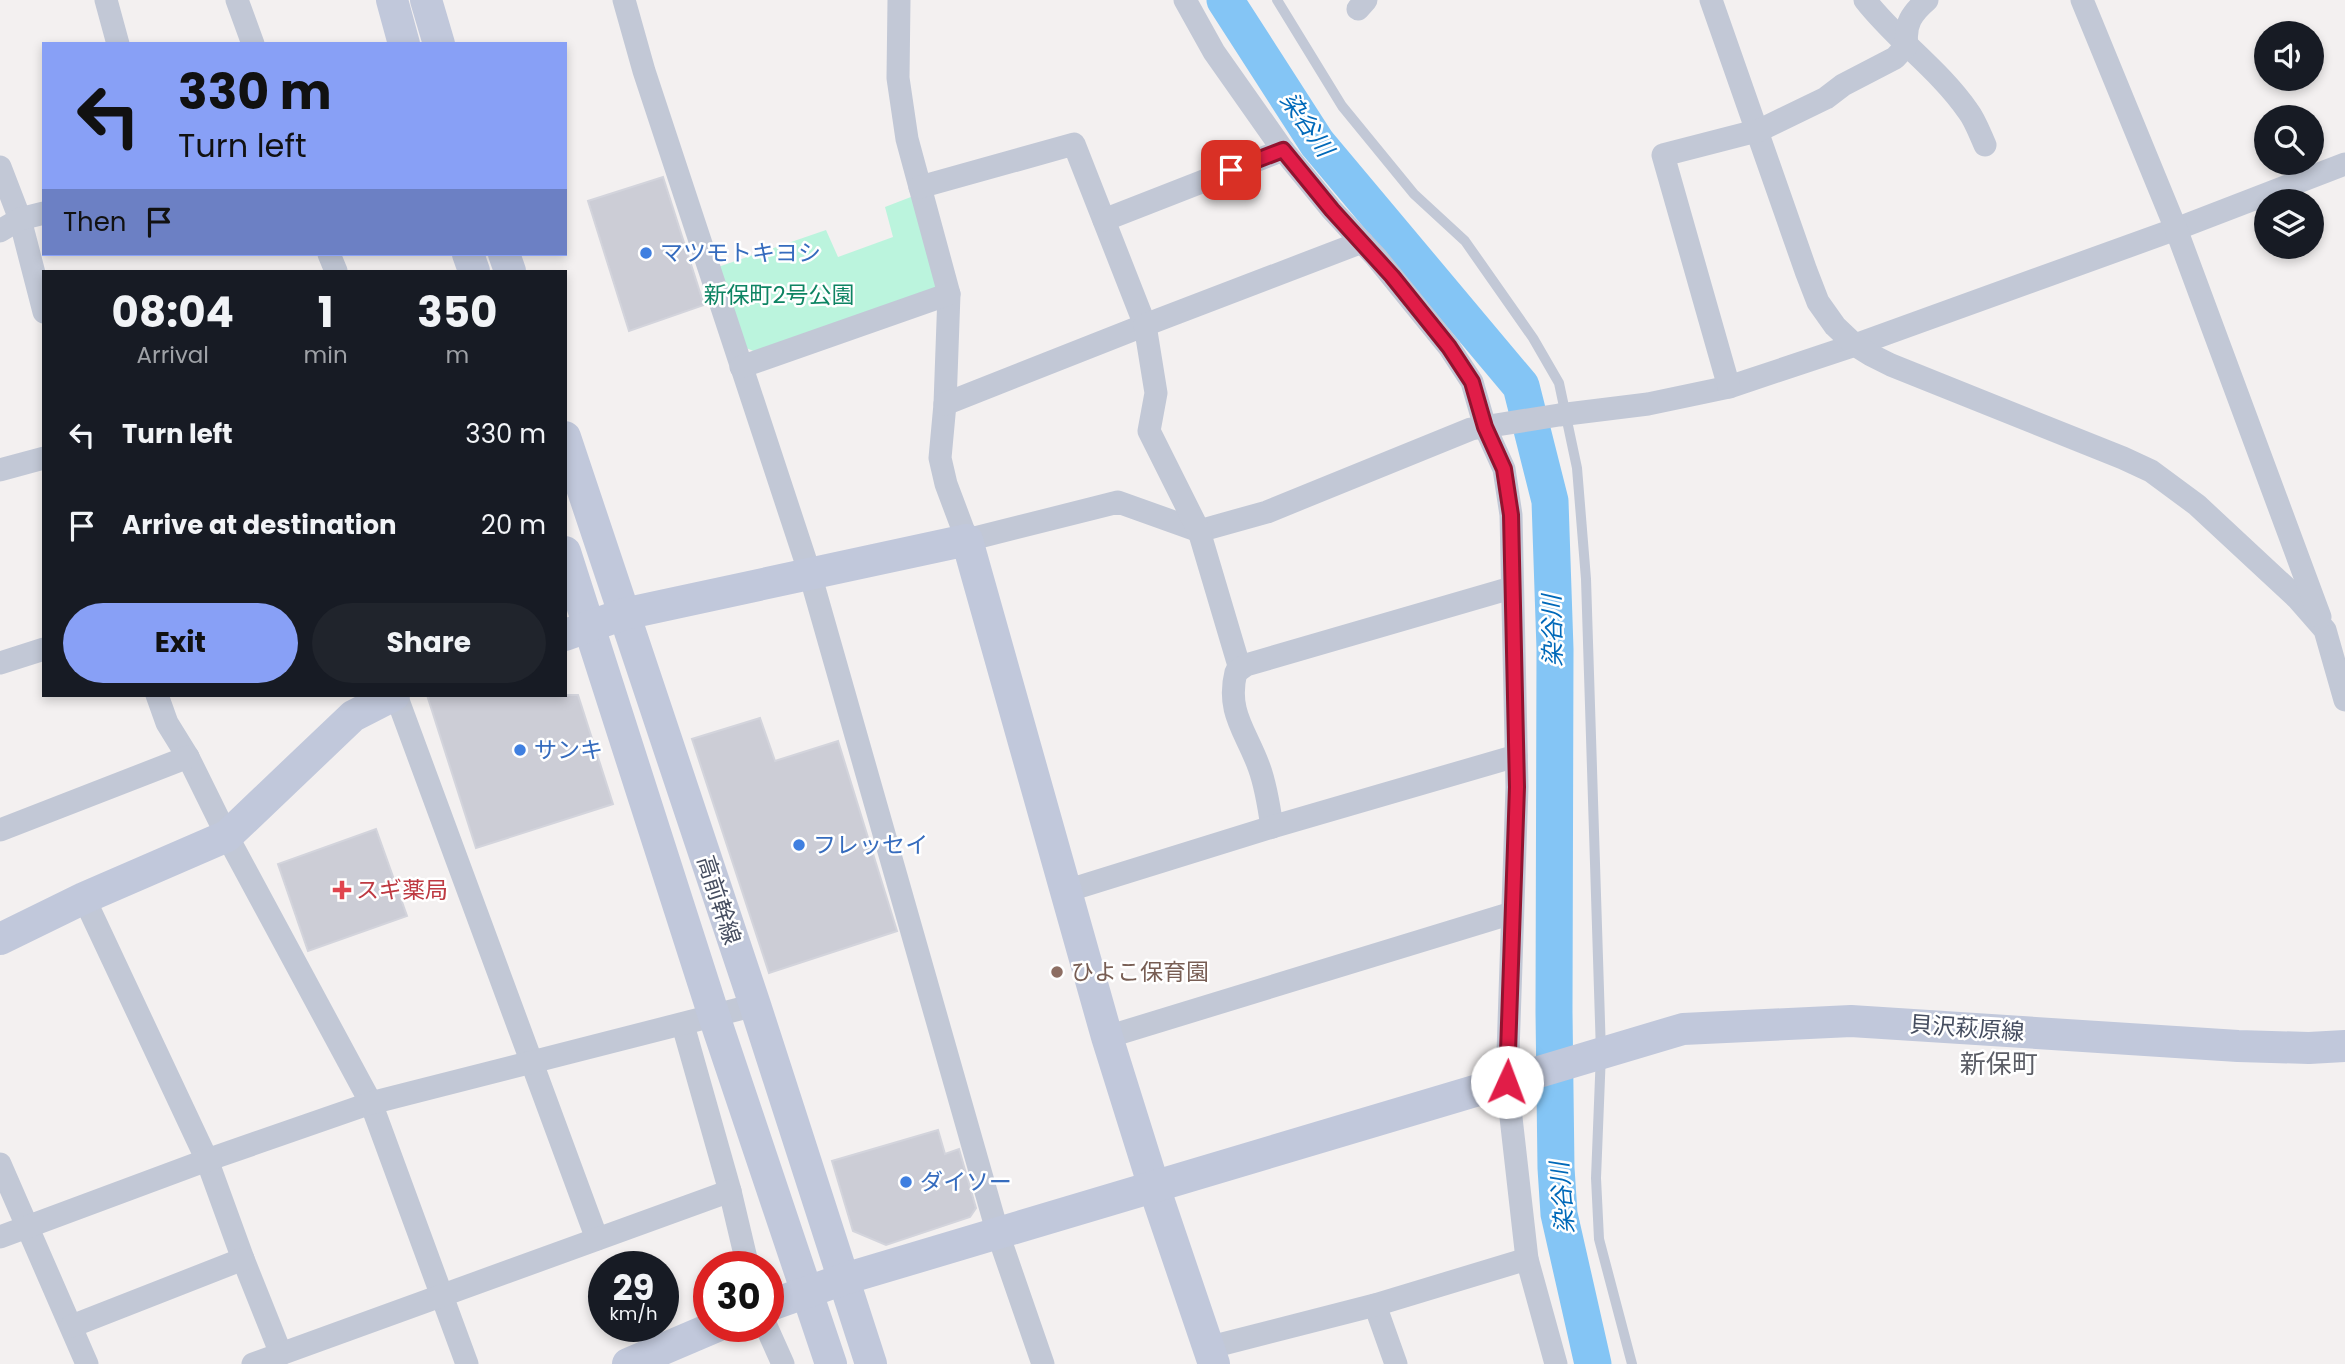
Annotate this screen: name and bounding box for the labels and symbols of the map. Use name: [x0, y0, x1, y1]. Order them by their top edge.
water label: 染谷川: [1273, 85, 1343, 165]
pin: [1201, 140, 1261, 200]
place label: マツモトキヨシ: [660, 237, 821, 269]
marker: マツモトキヨシ: [638, 245, 654, 261]
park label: 新保町2号公園: [703, 279, 855, 311]
water label: 染谷川: [1535, 592, 1569, 667]
place label: サンキ: [534, 734, 603, 766]
marker: サンキ: [512, 742, 528, 758]
place label: フレッセイ: [813, 829, 928, 861]
marker: フレッセイ: [791, 837, 807, 853]
street label: 高前幹線: [690, 851, 748, 949]
place label: スギ薬局: [356, 874, 448, 906]
marker: スギ薬局: [334, 882, 350, 898]
place label: ひよこ保育園: [1071, 956, 1209, 988]
marker: ひよこ保育園: [1049, 964, 1065, 980]
street label: 貝沢萩原線: [1909, 1008, 2025, 1048]
position arrow: [1470, 1045, 1544, 1119]
district label: 新保町: [1960, 1046, 2038, 1082]
water label: 染谷川: [1542, 1158, 1582, 1235]
place label: ダイソー: [920, 1166, 1012, 1198]
marker: ダイソー: [898, 1174, 914, 1190]
speed limit sign: 30: [693, 1251, 784, 1342]

